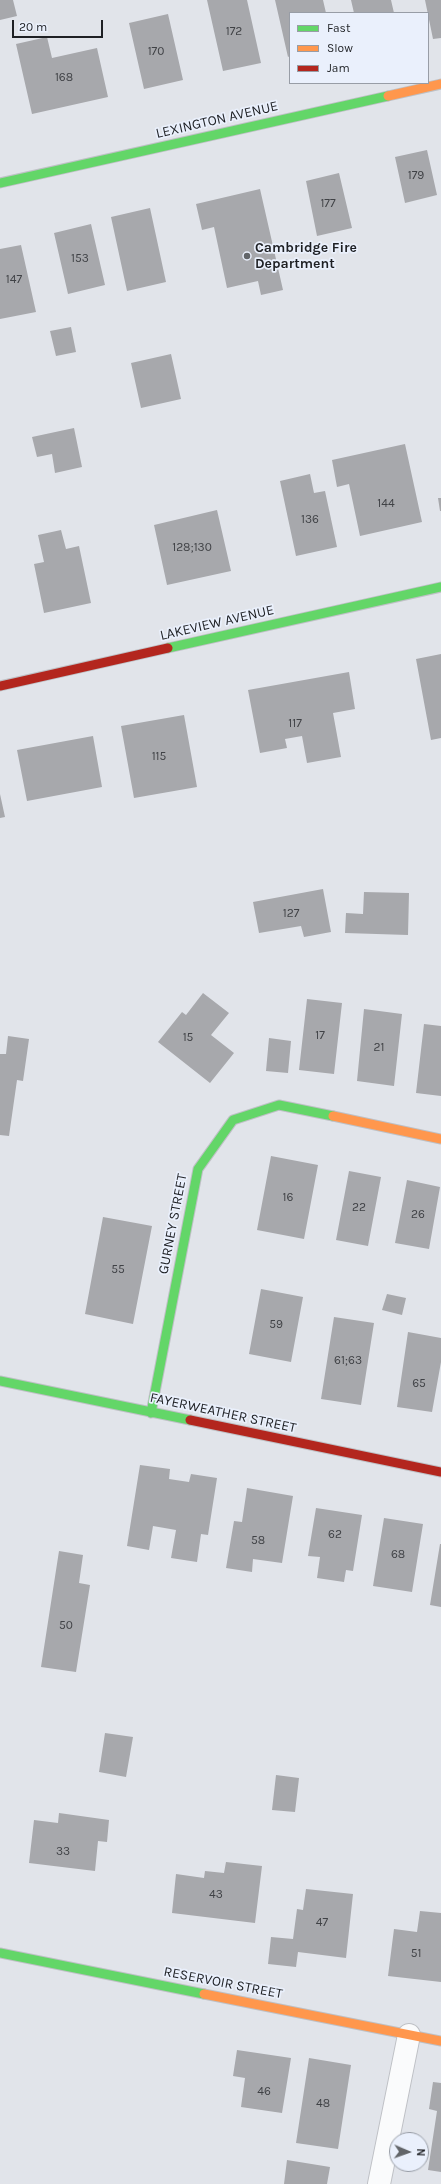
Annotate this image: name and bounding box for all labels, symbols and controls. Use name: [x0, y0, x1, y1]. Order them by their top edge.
scale bar: [14, 12, 105, 38]
legend: [289, 12, 429, 84]
text: 20 m: [19, 20, 47, 34]
text: Fast: [327, 21, 350, 35]
house number: 172: [226, 25, 242, 39]
text: Slow: [327, 41, 353, 55]
house number: 170: [148, 45, 164, 59]
text: Jam: [327, 61, 350, 75]
house number: 168: [55, 71, 73, 85]
street label: LEXINGTON AVENUE: [154, 98, 280, 142]
house number: 179: [408, 169, 424, 183]
house number: 177: [320, 197, 336, 211]
place label: Cambridge Fire Department: [255, 240, 357, 272]
marker: Cambridge Fire Department: [242, 251, 252, 261]
house number: 153: [71, 252, 89, 266]
house number: 147: [6, 273, 22, 287]
house number: 144: [377, 497, 395, 511]
house number: 136: [301, 513, 319, 527]
house number: 128;130: [172, 541, 212, 555]
street label: LAKEVIEW AVENUE: [158, 602, 276, 644]
house number: 117: [288, 717, 302, 731]
house number: 115: [152, 750, 166, 764]
house number: 127: [283, 907, 299, 921]
house number: 17: [315, 1029, 325, 1043]
house number: 15: [183, 1031, 193, 1045]
house number: 21: [374, 1041, 384, 1055]
street label: GURNEY STREET: [155, 1172, 191, 1276]
house number: 16: [283, 1191, 293, 1205]
house number: 22: [352, 1201, 366, 1215]
house number: 26: [411, 1208, 425, 1222]
house number: 55: [111, 1263, 125, 1277]
house number: 59: [269, 1318, 283, 1332]
house number: 61;63: [334, 1354, 362, 1368]
house number: 65: [412, 1377, 426, 1391]
street label: FAYERWEATHER STREET: [148, 1389, 298, 1437]
house number: 62: [328, 1528, 342, 1542]
house number: 58: [251, 1534, 265, 1548]
house number: 68: [391, 1548, 405, 1562]
house number: 50: [59, 1619, 73, 1633]
house number: 33: [56, 1845, 70, 1859]
house number: 43: [209, 1888, 223, 1902]
house number: 47: [316, 1916, 328, 1930]
house number: 51: [411, 1947, 421, 1961]
street label: RESERVOIR STREET: [162, 1963, 284, 2003]
house number: 46: [257, 2085, 271, 2099]
house number: 48: [316, 2097, 330, 2111]
north arrow: [389, 2132, 429, 2172]
text: N: [414, 2148, 427, 2157]

